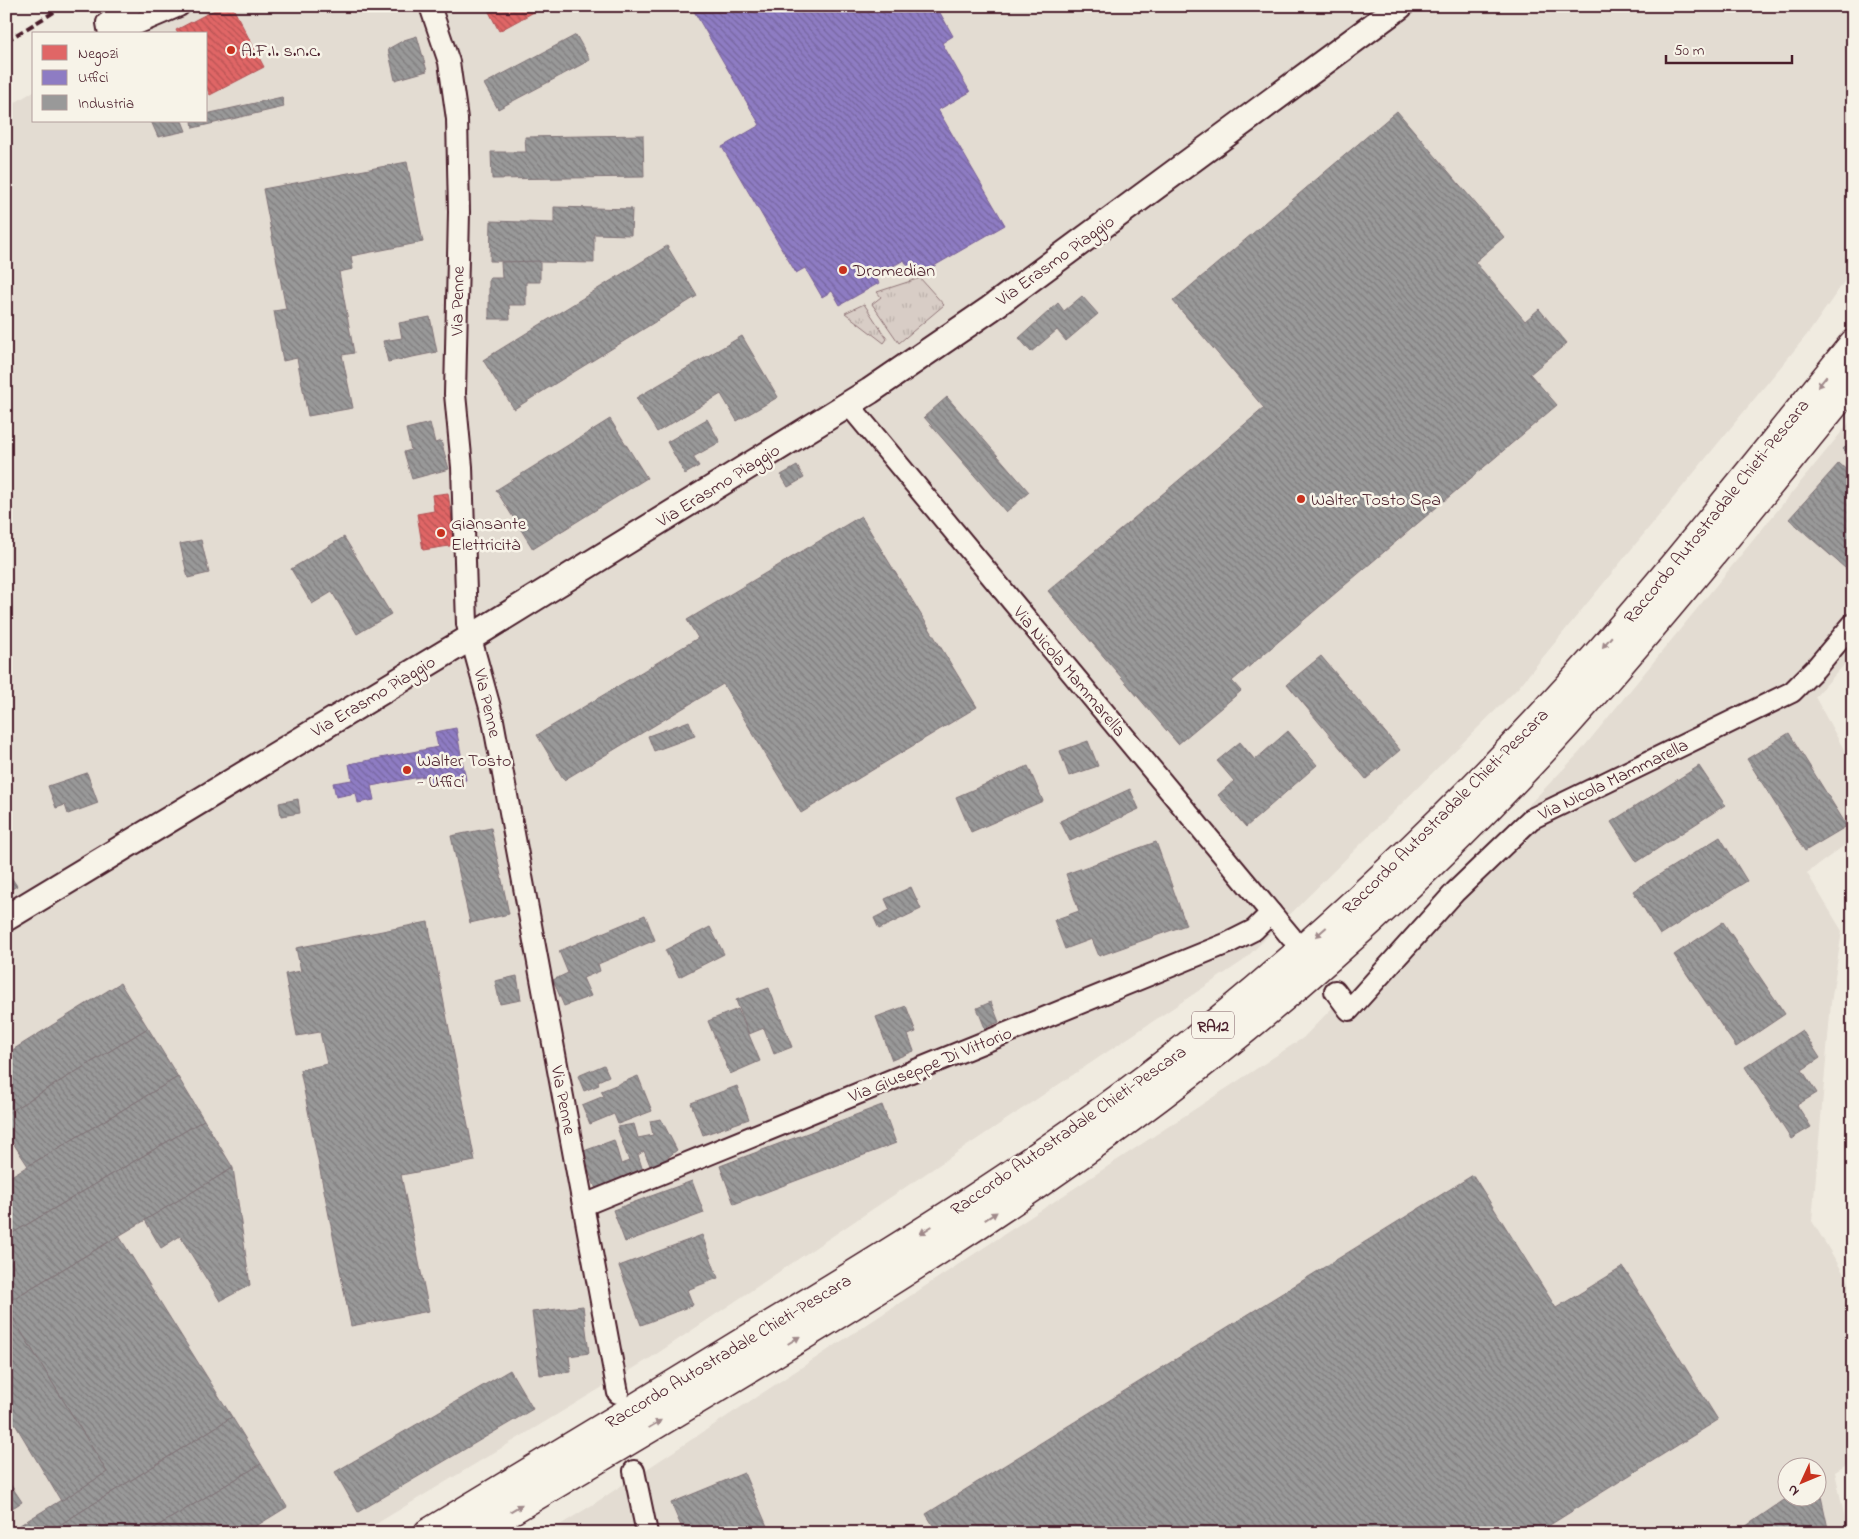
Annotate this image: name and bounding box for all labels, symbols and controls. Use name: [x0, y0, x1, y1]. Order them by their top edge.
legend: [32, 32, 208, 122]
scale bar: [1666, 32, 1793, 64]
place label: A.F.I. s.n.c.: [241, 39, 321, 65]
text: 50 m: [1674, 40, 1705, 62]
text: Negozi: [78, 43, 118, 66]
marker: A.F.I. s.n.c.: [225, 44, 237, 56]
text: Uffici: [78, 67, 108, 89]
text: Industria: [78, 93, 134, 115]
street label: Via Erasmo Piaggio: [991, 210, 1121, 315]
place label: Dromedian: [852, 259, 935, 285]
marker: Dromedian: [837, 264, 849, 276]
street label: Via Penne: [445, 265, 473, 337]
one-way arrow: [1816, 375, 1827, 388]
street label: Raccordo Autostradale Chieti-Pescara: [1619, 394, 1817, 630]
street label: Via Erasmo Piaggio: [651, 438, 786, 536]
place label: Walter Tosto Spa: [1311, 488, 1441, 514]
marker: Walter Tosto Spa: [1295, 493, 1307, 505]
place label: Giansante Elettricità: [451, 512, 527, 559]
marker: Giansante Elettricità: [435, 527, 447, 539]
street label: Via Nicola Mammarella: [1005, 600, 1131, 743]
one-way arrow: [1601, 636, 1613, 648]
street label: Via Erasmo Piaggio: [306, 650, 442, 747]
street label: Via Penne: [465, 665, 507, 741]
street label: Raccordo Autostradale Chieti-Pescara: [1337, 703, 1556, 922]
street label: Via Nicola Mammarella: [1534, 733, 1693, 829]
place label: Walter Tosto - Uffici: [417, 749, 511, 796]
marker: Walter Tosto - Uffici: [401, 764, 413, 776]
one-way arrow: [1315, 926, 1327, 937]
road number: RA12: [1192, 1012, 1234, 1038]
street label: Via Giuseppe Di Vittorio: [844, 1021, 1016, 1111]
street label: Raccordo Autostradale Chieti-Pescara: [946, 1040, 1192, 1223]
street label: Via Penne: [542, 1063, 582, 1138]
one-way arrow: [984, 1211, 998, 1221]
one-way arrow: [919, 1225, 933, 1234]
street label: Raccordo Autostradale Chieti-Pescara: [601, 1269, 857, 1437]
one-way arrow: [788, 1335, 801, 1344]
one-way arrow: [649, 1420, 662, 1429]
north arrow: [1776, 1456, 1826, 1506]
text: N: [1783, 1479, 1805, 1501]
one-way arrow: [509, 1503, 522, 1512]

